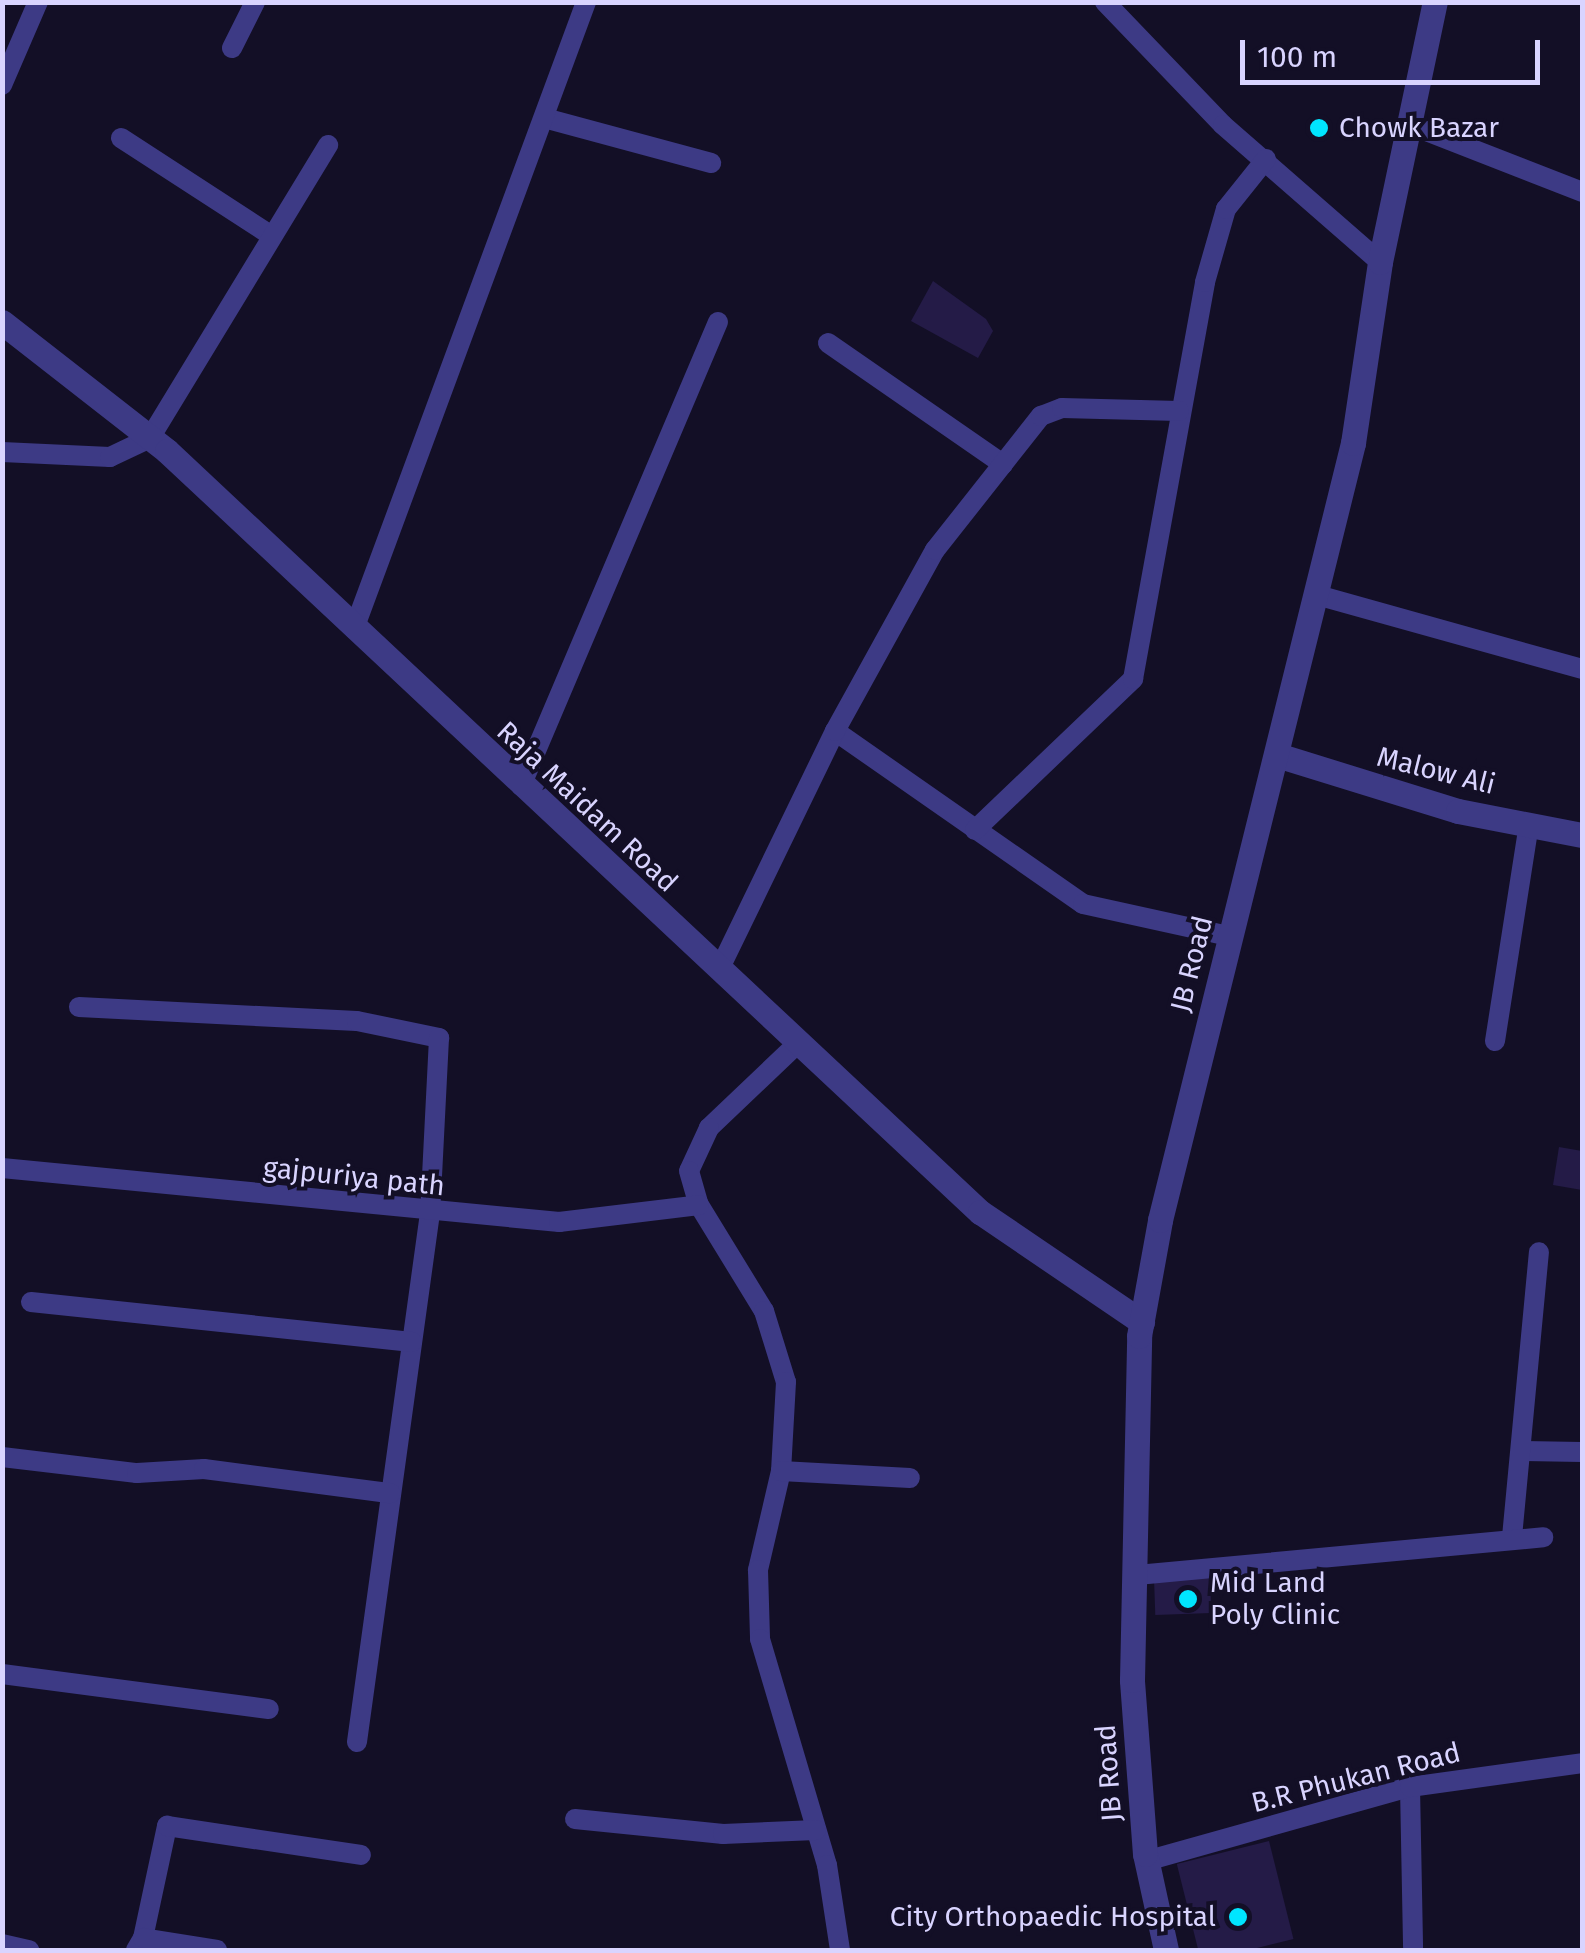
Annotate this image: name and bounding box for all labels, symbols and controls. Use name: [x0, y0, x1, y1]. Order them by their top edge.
scale bar: [1245, 20, 1545, 82]
text: 100 m: [1257, 39, 1337, 75]
place label: Chowk Bazar: [1339, 111, 1499, 145]
marker: Chowk Bazar: [1308, 117, 1330, 139]
street label: Raja Maidam Road: [490, 715, 684, 899]
street label: Malow Ali: [1373, 740, 1499, 802]
street label: JB Road: [1164, 913, 1220, 1015]
street label: gajpuriya path: [261, 1151, 447, 1203]
place label: Mid Land Poly Clinic: [1210, 1566, 1340, 1632]
marker: Mid Land Poly Clinic: [1175, 1586, 1201, 1612]
street label: JB Road: [1089, 1723, 1129, 1823]
street label: B.R Phukan Road: [1248, 1736, 1464, 1820]
place label: City Orthopaedic Hospital: [890, 1900, 1216, 1934]
marker: City Orthopaedic Hospital: [1225, 1904, 1251, 1930]

